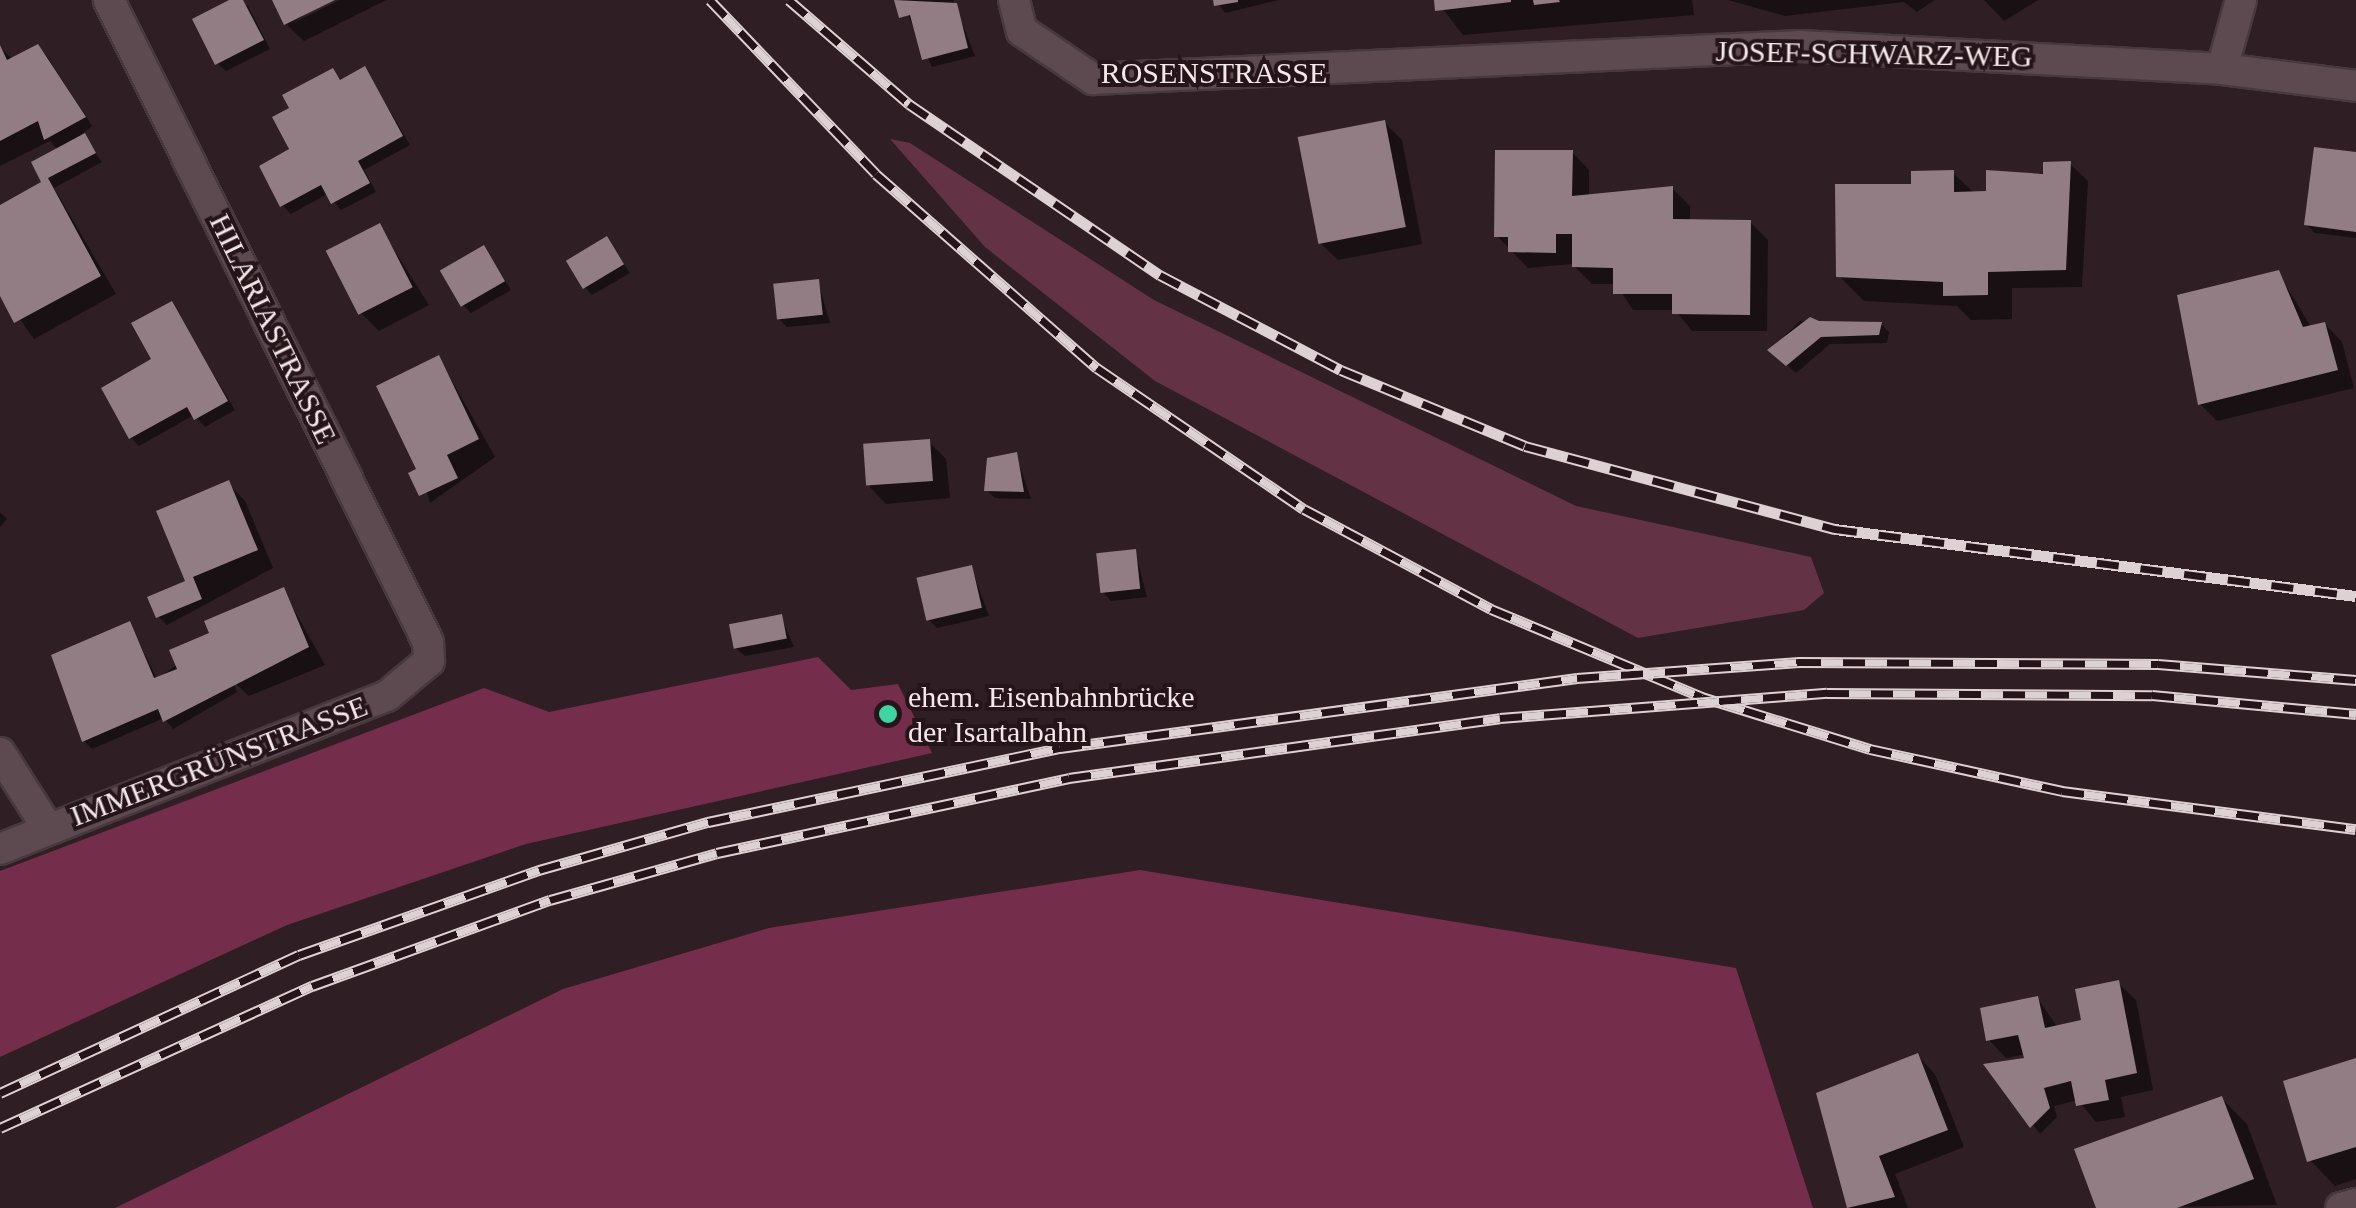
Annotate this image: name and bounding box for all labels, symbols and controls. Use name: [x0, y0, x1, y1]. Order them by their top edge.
street label: JOSEF-SCHWARZ-WEG: [1715, 33, 2033, 75]
street label: ROSENSTRASSE: [1101, 55, 1327, 91]
street label: HILARIASTRASSE: [202, 208, 344, 450]
place label: ehem. Eisenbahnbrücke der Isartalbahn: [908, 679, 1195, 750]
street label: IMMERGRÜNSTRASSE: [65, 688, 373, 834]
marker: ehem. Eisenbahnbrücke der Isartalbahn: [877, 703, 899, 725]

